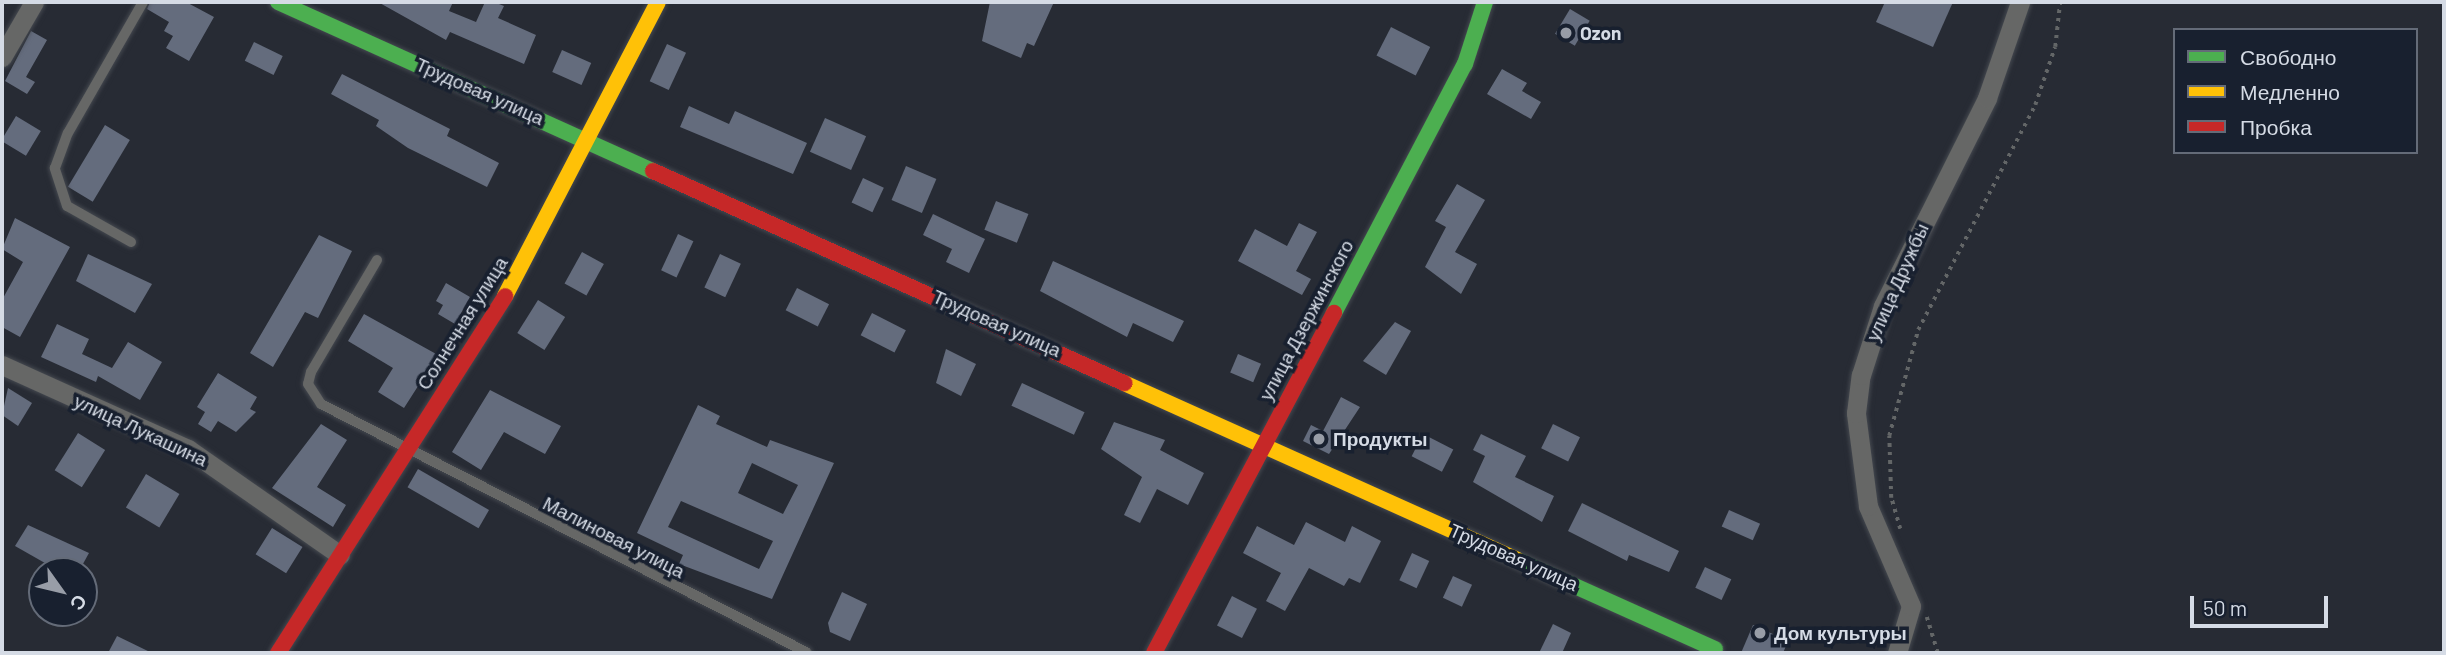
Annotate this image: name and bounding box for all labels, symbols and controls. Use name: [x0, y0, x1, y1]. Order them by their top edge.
place label: Ozon: [1580, 22, 1622, 44]
marker: Ozon: [1558, 25, 1574, 41]
legend: [2173, 28, 2418, 154]
text: Свободно: [2240, 44, 2337, 69]
street label: Трудовая улица: [412, 52, 548, 130]
text: Медленно: [2240, 79, 2340, 104]
text: Пробка: [2240, 114, 2312, 139]
street label: улица Дружбы: [1861, 220, 1933, 344]
street label: улица Дзержинского: [1254, 236, 1358, 404]
street label: Солнечная улица: [412, 252, 512, 394]
street label: Трудовая улица: [929, 284, 1065, 362]
street label: улица Лукашина: [71, 389, 211, 471]
place label: Продукты: [1333, 428, 1428, 450]
marker: Продукты: [1311, 431, 1327, 447]
street label: Малиновая улица: [539, 491, 689, 583]
street label: Трудовая улица: [1446, 518, 1582, 596]
north arrow: [28, 557, 98, 627]
scale bar: [2194, 582, 2332, 626]
text: С: [66, 591, 93, 615]
text: 50 m: [2203, 595, 2247, 620]
place label: Дом культуры: [1774, 622, 1907, 644]
marker: Дом культуры: [1752, 625, 1768, 641]

